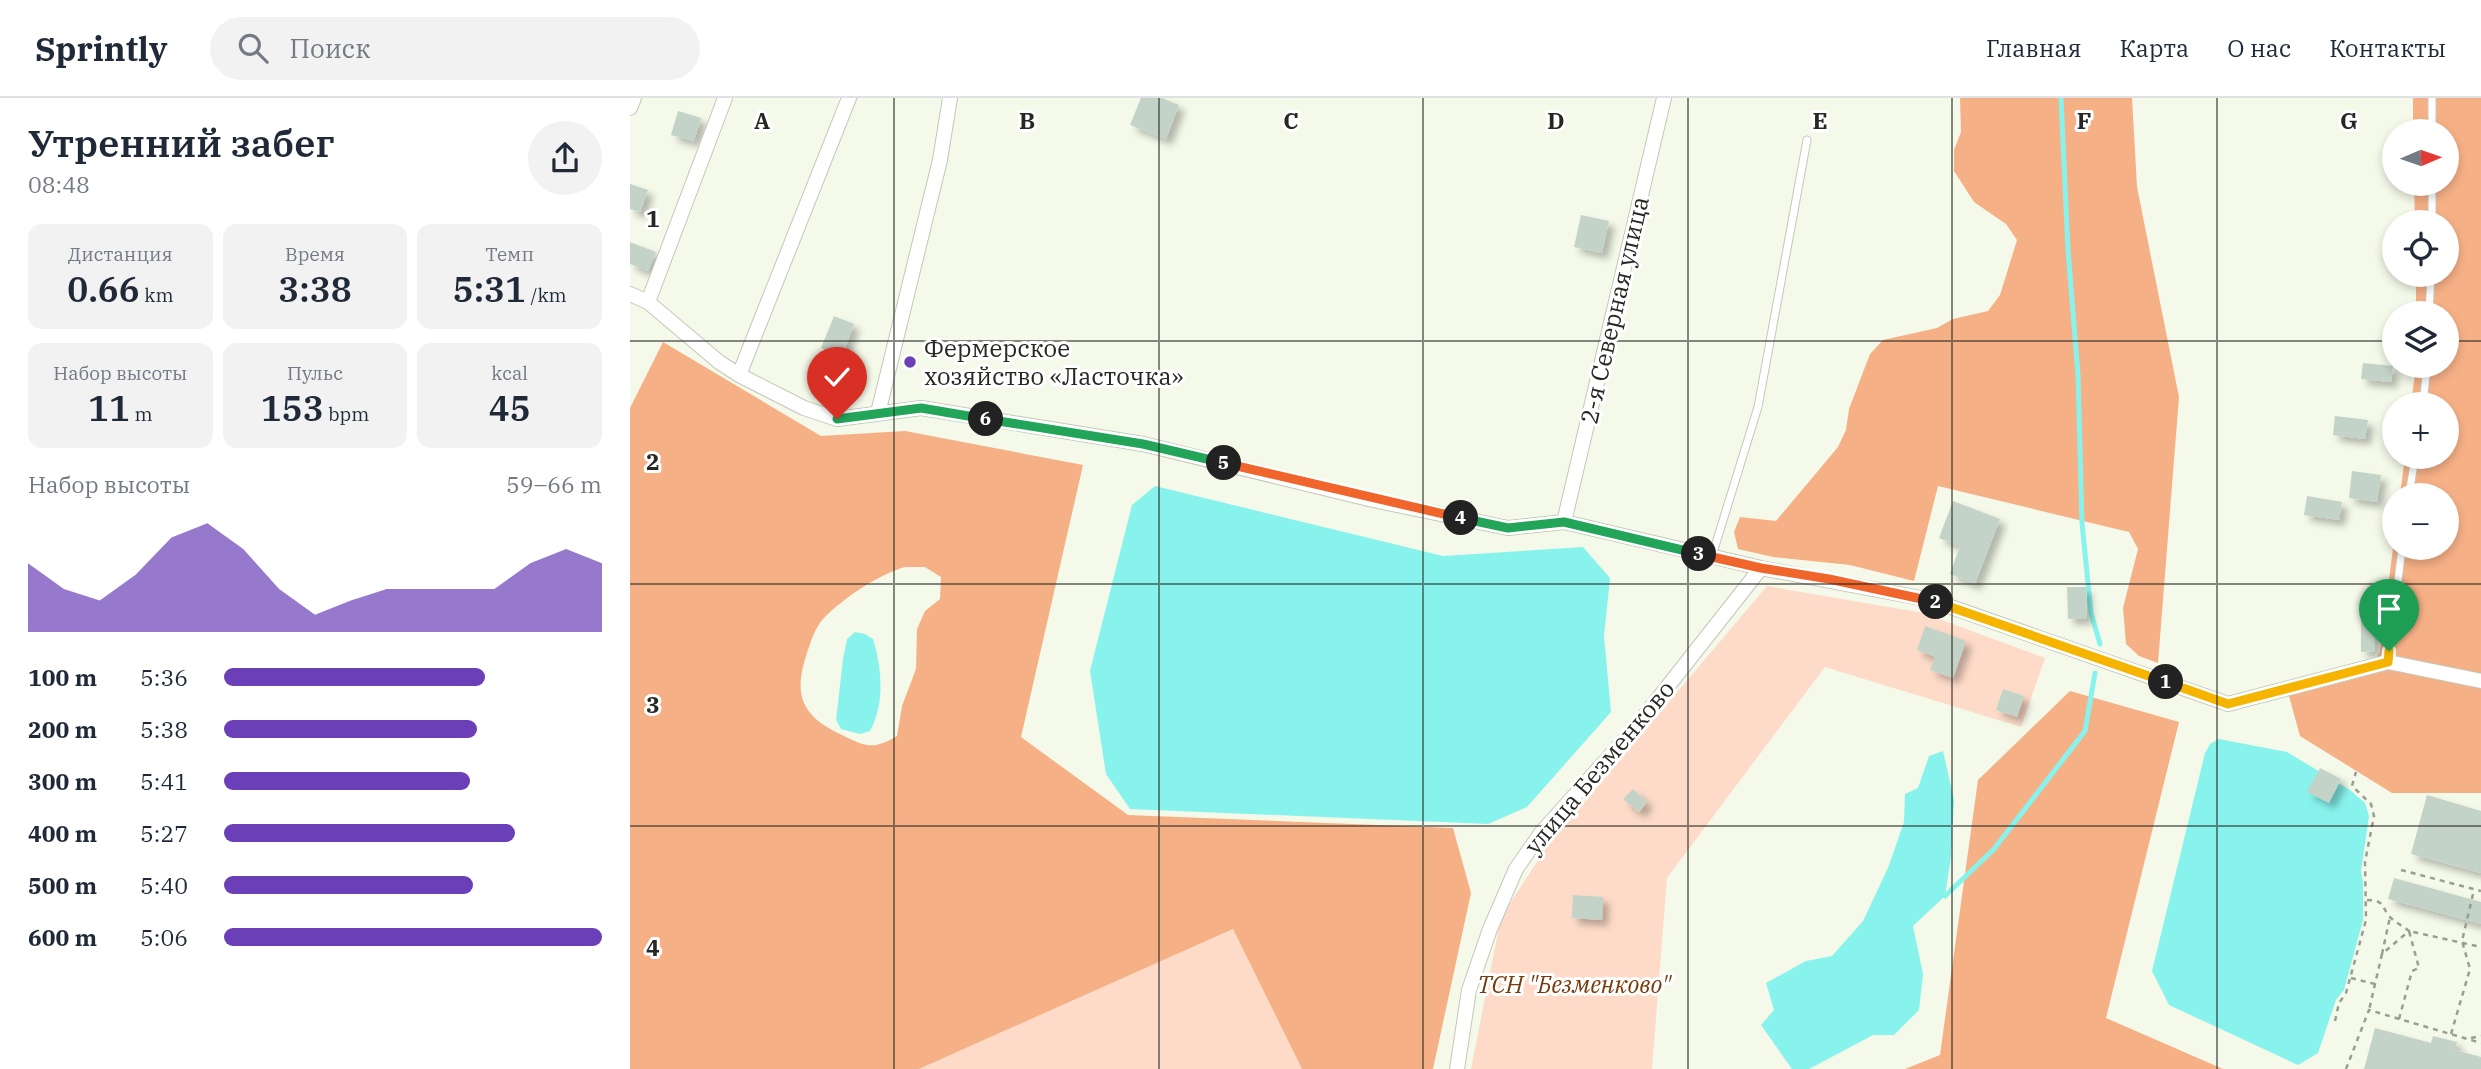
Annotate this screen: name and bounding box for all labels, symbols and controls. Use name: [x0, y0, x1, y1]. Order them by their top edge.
search box: [210, 17, 700, 80]
text: Sprintly: [35, 27, 168, 70]
icon: search: [234, 29, 272, 67]
text: Поиск: [290, 31, 370, 65]
text: Главная: [1986, 32, 2082, 64]
text: Карта: [2120, 32, 2189, 64]
text: О нас: [2227, 32, 2291, 64]
text: Контакты: [2329, 32, 2446, 64]
text: A: [754, 105, 770, 135]
text: B: [1019, 105, 1035, 135]
text: C: [1283, 105, 1299, 135]
text: D: [1547, 105, 1565, 135]
text: E: [1812, 105, 1828, 135]
text: F: [2077, 105, 2091, 135]
text: G: [2340, 105, 2358, 135]
text: Утренний забег: [28, 118, 335, 167]
north arrow: [2382, 119, 2459, 196]
map controls: [2382, 119, 2459, 560]
button: share: [528, 121, 602, 195]
text: 08:48: [28, 169, 90, 199]
street label: 2-я Северная улица: [1572, 193, 1656, 427]
text: 1: [646, 203, 660, 233]
button: locate: [2382, 210, 2459, 287]
text: Дистанция: [68, 242, 173, 266]
text: Время: [285, 242, 345, 266]
text: Темп: [485, 242, 534, 266]
text: 0.66: [67, 266, 140, 312]
text: 3:38: [278, 266, 352, 312]
text: 5:31: [453, 266, 526, 312]
text: km: [140, 283, 174, 307]
text: /km: [526, 283, 567, 307]
button: layers: [2382, 301, 2459, 378]
place label: Фермерское хозяйство «Ласточка»: [924, 332, 1184, 392]
pin: [807, 347, 867, 419]
marker: Фермерское хозяйство «Ласточка»: [902, 354, 918, 370]
icon: check: [818, 358, 856, 396]
text: Набор высоты: [53, 361, 187, 385]
text: Пульс: [287, 361, 343, 385]
text: kcal: [491, 361, 528, 385]
text: 11: [88, 385, 130, 431]
text: 153: [261, 385, 324, 431]
text: 45: [489, 385, 531, 431]
button: +: [2382, 392, 2459, 469]
text: m: [130, 402, 153, 426]
text: bpm: [324, 402, 369, 426]
pin: 6: [968, 402, 1004, 436]
text: 6: [980, 406, 991, 430]
text: 2: [646, 446, 660, 476]
pin: 5: [1206, 446, 1242, 480]
text: 5: [1218, 450, 1229, 474]
text: Набор высоты: [28, 469, 190, 499]
text: 59–66 m: [506, 469, 602, 499]
button: −: [2382, 483, 2459, 560]
pin: 4: [1444, 500, 1478, 536]
text: 4: [1455, 505, 1466, 529]
pin: 3: [1682, 536, 1716, 572]
text: 3: [1693, 541, 1704, 565]
pin: [2359, 579, 2419, 651]
pin: 2: [1918, 584, 1954, 620]
text: 2: [1930, 589, 1941, 613]
icon: arrive: [2370, 590, 2408, 628]
text: 100 m: [28, 662, 97, 692]
text: 5:36: [140, 662, 188, 692]
pin: 1: [2148, 664, 2184, 700]
text: 1: [2160, 669, 2171, 693]
street label: улица Безменково: [1517, 673, 1681, 861]
text: 3: [646, 689, 660, 719]
text: 200 m: [28, 714, 97, 744]
text: 5:38: [140, 714, 188, 744]
text: 300 m: [28, 766, 97, 796]
text: 5:41: [140, 766, 188, 796]
text: 400 m: [28, 818, 97, 848]
text: 5:27: [140, 818, 188, 848]
text: 500 m: [28, 870, 97, 900]
text: 5:40: [140, 870, 188, 900]
text: 600 m: [28, 922, 97, 952]
text: 5:06: [140, 922, 188, 952]
text: 4: [646, 932, 660, 962]
park label: ТСН "Безменково": [1477, 968, 1673, 1000]

